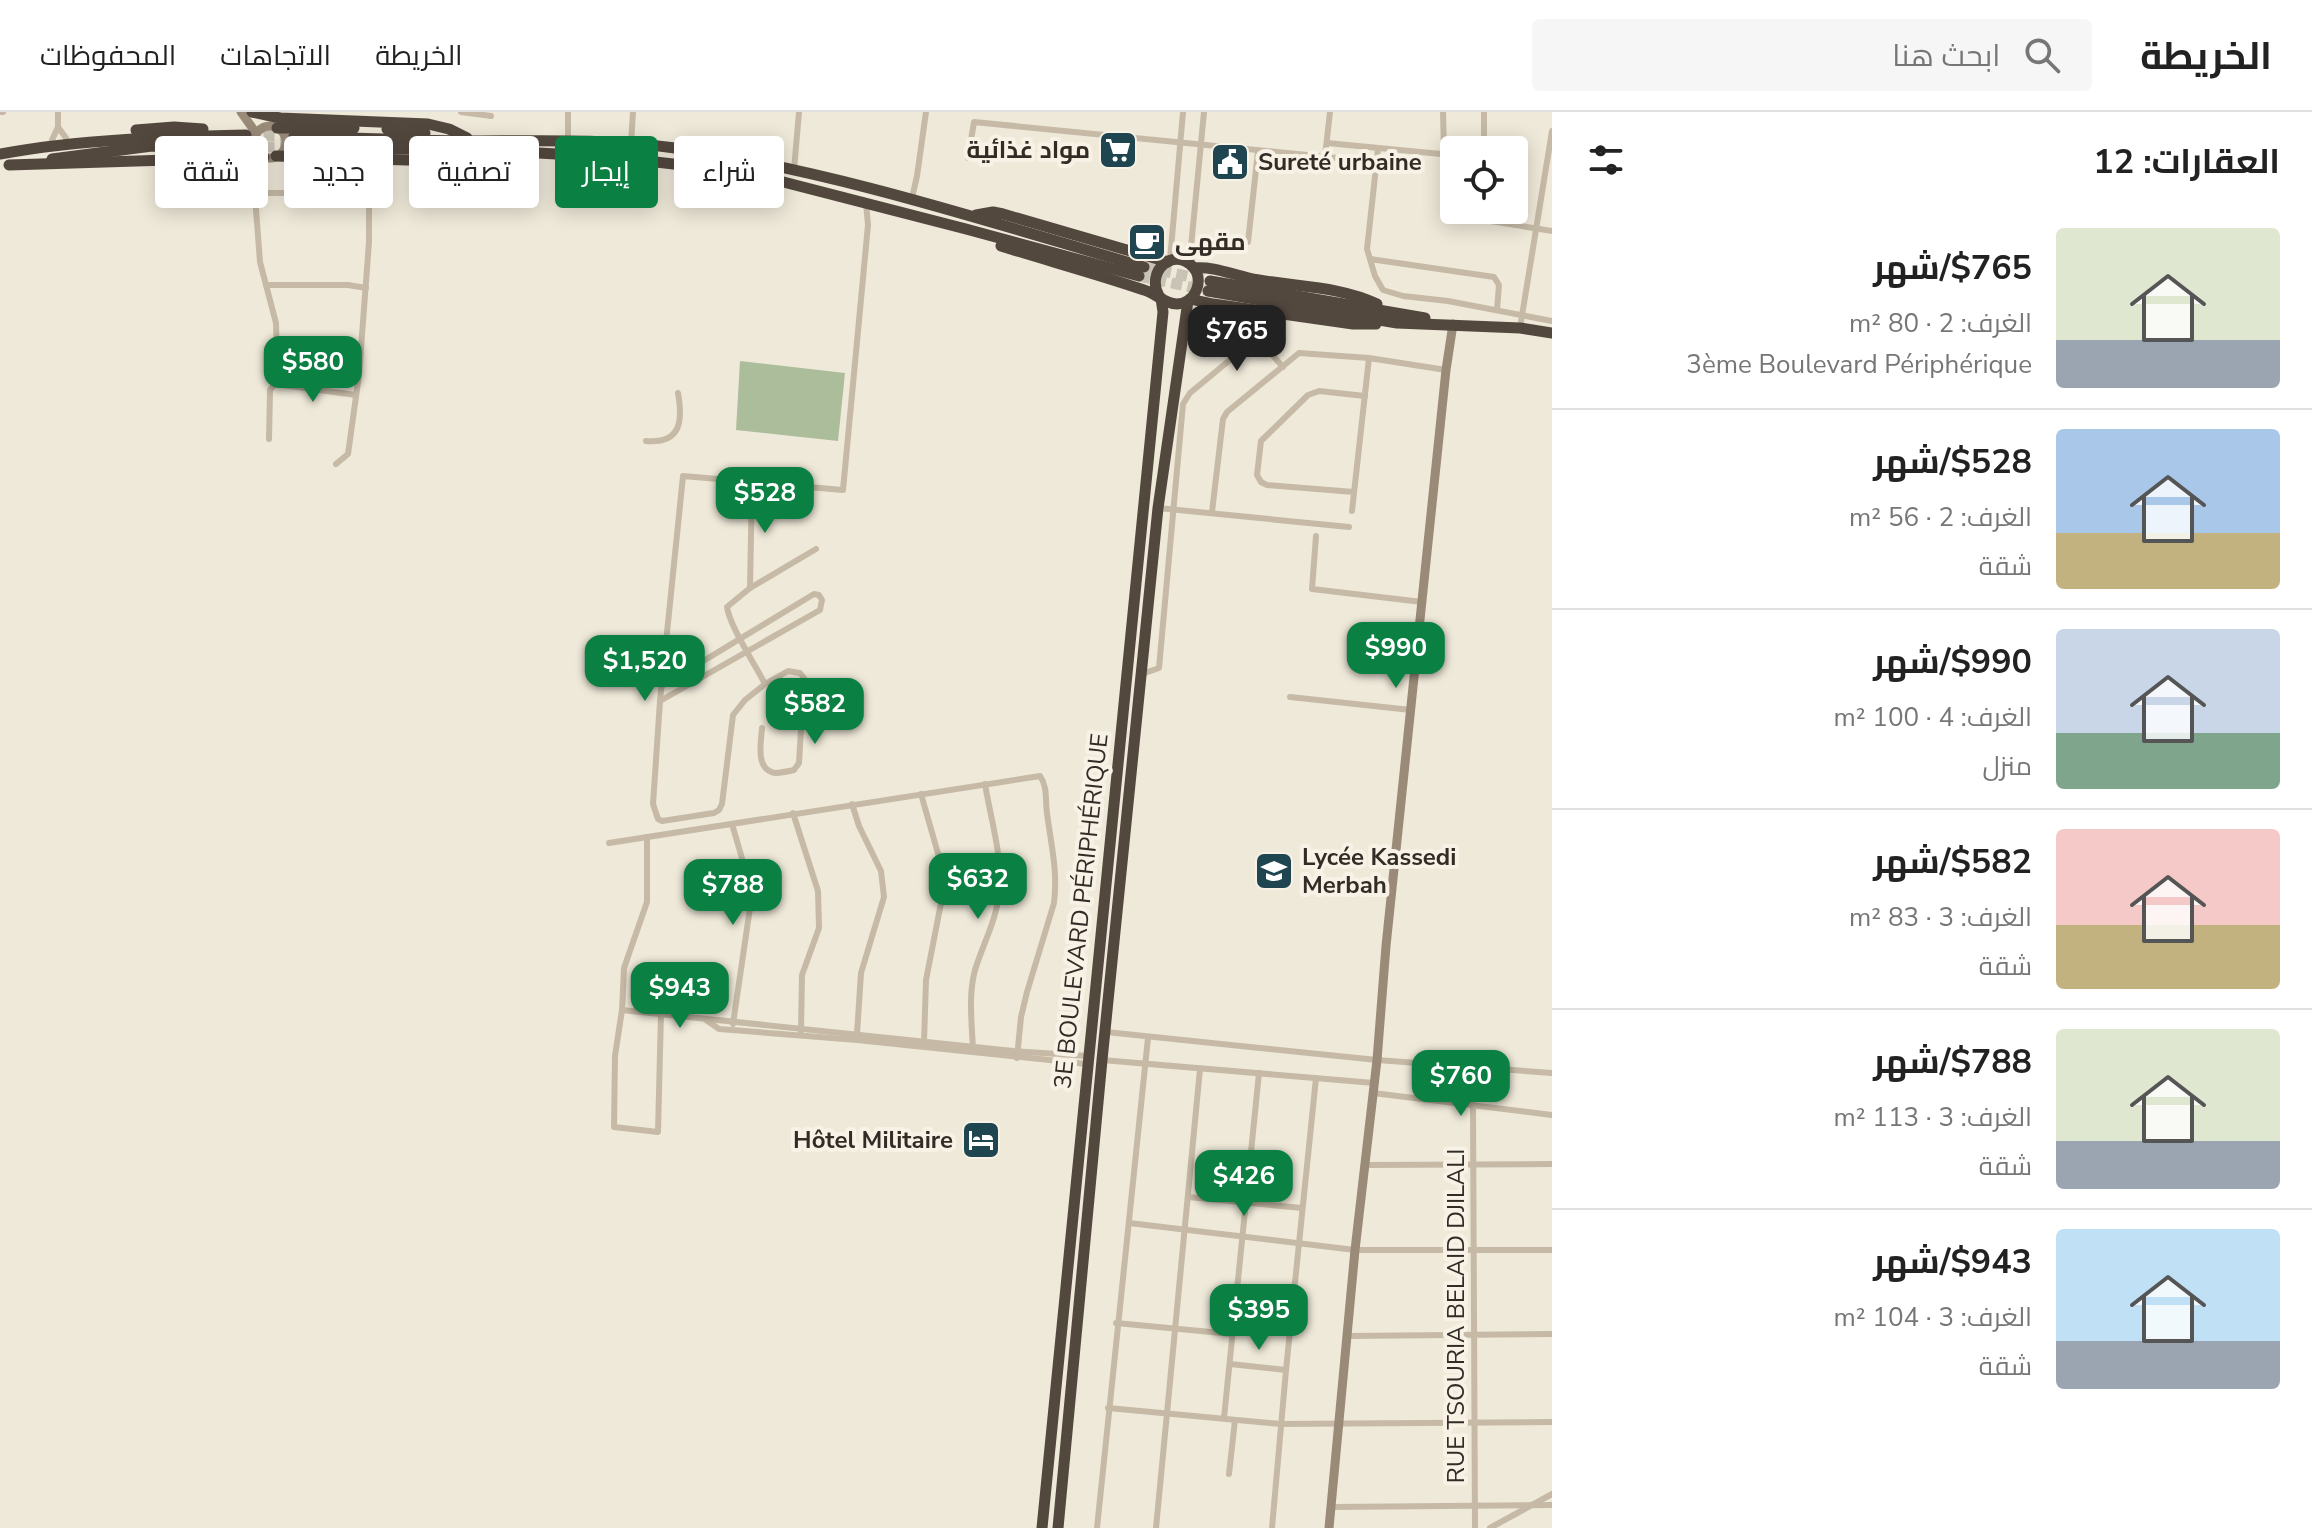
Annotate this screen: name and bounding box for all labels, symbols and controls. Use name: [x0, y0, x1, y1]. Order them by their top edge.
search box: [1532, 19, 2092, 91]
text: الخريطة: [2140, 31, 2272, 82]
icon: search: [2020, 33, 2064, 77]
text: ابحث هنا: [1892, 36, 2000, 77]
text: المحفوظات: [40, 37, 176, 75]
text: الاتجاهات: [220, 37, 331, 75]
text: الخريطة: [375, 37, 463, 75]
supermarket icon: مواد غذائية: [1097, 129, 1139, 171]
place label: مواد غذائية: [966, 134, 1090, 166]
chip: شقة: [155, 136, 268, 208]
chip: جديد: [284, 136, 393, 208]
chip: تصفية: [409, 136, 539, 208]
chip: إيجار: [555, 136, 658, 208]
chip: شراء: [674, 136, 784, 208]
map controls: [1440, 136, 1528, 224]
button: locate: [1440, 136, 1528, 224]
icon: filters: [1584, 138, 1628, 182]
text: العقارات: 12: [2093, 139, 2280, 185]
public building icon: Sureté urbaine: [1209, 141, 1251, 183]
place label: Sureté urbaine: [1258, 146, 1422, 178]
cafe icon: مقهى: [1126, 221, 1168, 263]
place label: مقهى: [1175, 226, 1246, 258]
text: $765/شهر: [1873, 245, 2032, 291]
icon: home: [2120, 260, 2216, 356]
pin: $765: [1190, 305, 1284, 373]
text: الغرف: 2 · 80 m²: [1849, 306, 2032, 341]
text: $765: [1206, 313, 1268, 348]
pin: $580: [266, 336, 360, 404]
text: $580: [282, 344, 344, 379]
text: 3ème Boulevard Périphérique: [1686, 347, 2032, 382]
text: $528/شهر: [1873, 439, 2032, 485]
icon: home: [2120, 461, 2216, 557]
pin: $528: [718, 467, 812, 535]
text: $528: [734, 475, 796, 510]
text: الغرف: 2 · 56 m²: [1849, 500, 2032, 535]
text: شقة: [1979, 549, 2032, 584]
pin: $990: [1349, 622, 1443, 690]
text: $990: [1365, 630, 1427, 665]
pin: $1,520: [580, 635, 710, 703]
text: $990/شهر: [1873, 639, 2032, 685]
text: $1,520: [603, 643, 687, 678]
icon: home: [2120, 661, 2216, 757]
pin: $582: [768, 678, 862, 746]
text: $582: [784, 686, 846, 721]
text: الغرف: 4 · 100 m²: [1834, 700, 2032, 735]
street label: 3E BOULEVARD PÉRIPHÉRIQUE: [1046, 732, 1116, 1090]
text: منزل: [1983, 749, 2032, 784]
text: $582/شهر: [1873, 839, 2032, 885]
place label: Lycée Kassedi Merbah: [1302, 841, 1456, 901]
school or university icon: Lycée Kassedi Merbah: [1253, 850, 1295, 892]
pin: $632: [931, 853, 1025, 921]
pin: $788: [686, 859, 780, 927]
text: $632: [947, 861, 1009, 896]
icon: home: [2120, 861, 2216, 957]
text: $788: [702, 867, 764, 902]
text: الغرف: 3 · 83 m²: [1849, 900, 2032, 935]
text: شقة: [1979, 949, 2032, 984]
pin: $943: [633, 962, 727, 1030]
text: $943: [649, 970, 711, 1005]
text: $788/شهر: [1873, 1039, 2032, 1085]
pin: $760: [1414, 1050, 1508, 1118]
text: $760: [1430, 1058, 1492, 1093]
icon: home: [2120, 1061, 2216, 1157]
text: الغرف: 3 · 113 m²: [1834, 1100, 2032, 1135]
hotel icon: Hôtel Militaire: [960, 1119, 1002, 1161]
place label: Hôtel Militaire: [793, 1124, 953, 1156]
street label: RUE TSOURIA BELAID DJILALI: [1440, 1149, 1472, 1483]
text: شقة: [1979, 1149, 2032, 1184]
pin: $426: [1197, 1150, 1291, 1218]
text: $426: [1213, 1158, 1275, 1193]
text: $943/شهر: [1873, 1239, 2032, 1285]
icon: home: [2120, 1261, 2216, 1357]
pin: $395: [1212, 1284, 1306, 1352]
text: $395: [1228, 1292, 1290, 1327]
text: الغرف: 3 · 104 m²: [1834, 1300, 2032, 1335]
text: شقة: [1979, 1349, 2032, 1384]

